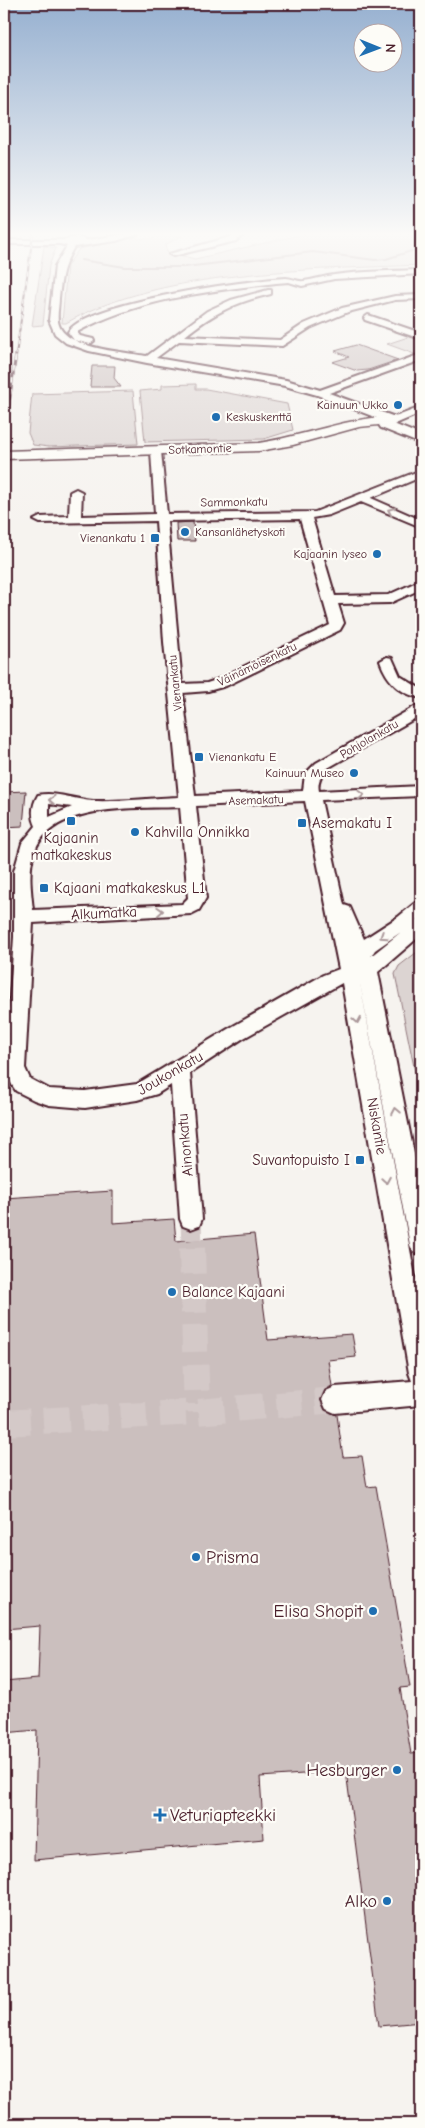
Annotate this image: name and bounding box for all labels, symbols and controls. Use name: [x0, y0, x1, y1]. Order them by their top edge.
north arrow: [352, 22, 402, 72]
text: N: [382, 44, 399, 53]
place label: Kainuun Ukko: [317, 398, 388, 412]
marker: Kainuun Ukko: [392, 399, 404, 411]
place label: Keskuskenttä: [226, 410, 292, 424]
marker: Keskuskenttä: [210, 411, 222, 423]
street label: Sotkamontie: [168, 441, 232, 457]
street label: Sammonkatu: [200, 494, 268, 510]
one-way arrow: [387, 507, 396, 517]
place label: Kansanlähetyskoti: [195, 525, 285, 539]
marker: Kansanlähetyskoti: [179, 526, 191, 538]
place label: Vienankatu 1: [80, 531, 145, 545]
marker: Vienankatu 1: [149, 532, 161, 544]
place label: Kajaanin lyseo: [294, 547, 367, 561]
marker: Kajaanin lyseo: [371, 548, 383, 560]
street label: Väinämöisenkatu: [215, 639, 299, 689]
street label: Vienankatu: [165, 654, 185, 712]
street label: Pohjolankatu: [337, 717, 401, 761]
place label: Vienankatu E: [209, 750, 276, 764]
marker: Vienankatu E: [193, 751, 205, 763]
place label: Kainuun Museo: [265, 766, 344, 780]
marker: Kainuun Museo: [348, 767, 360, 779]
one-way arrow: [357, 789, 365, 800]
street label: Asemakatu: [228, 792, 284, 808]
one-way arrow: [48, 795, 56, 805]
place label: Asemakatu I: [312, 814, 392, 832]
marker: Kajaanin matkakeskus: [65, 815, 77, 827]
marker: Asemakatu I: [296, 817, 308, 829]
place label: Kahvilla Onnikka: [145, 823, 250, 841]
marker: Kahvilla Onnikka: [129, 826, 141, 838]
place label: Kajaanin matkakeskus: [31, 829, 112, 864]
place label: Kajaani matkakeskus L1: [54, 879, 205, 897]
marker: Kajaani matkakeskus L1: [38, 882, 50, 894]
street label: Alkumatka: [71, 902, 137, 924]
one-way arrow: [156, 905, 164, 916]
one-way arrow: [379, 930, 388, 939]
one-way arrow: [352, 1015, 362, 1024]
street label: Joukonkatu: [134, 1047, 206, 1099]
street label: Niskantie: [363, 1096, 391, 1156]
one-way arrow: [391, 1106, 401, 1115]
street label: Ainonkatu: [173, 1113, 197, 1177]
place label: Suvantopuisto I: [252, 1151, 350, 1169]
marker: Suvantopuisto I: [354, 1154, 366, 1166]
one-way arrow: [381, 1175, 391, 1184]
place label: Balance Kajaani: [182, 1283, 285, 1301]
marker: Balance Kajaani: [166, 1286, 178, 1298]
place label: Prisma: [206, 1547, 259, 1568]
marker: Prisma: [190, 1551, 202, 1563]
place label: Elisa Shopit: [273, 1601, 364, 1622]
marker: Elisa Shopit: [367, 1605, 379, 1617]
place label: Hesburger: [306, 1760, 388, 1781]
marker: Hesburger: [391, 1764, 403, 1776]
place label: Veturiapteekki: [170, 1805, 276, 1826]
marker: Veturiapteekki: [154, 1809, 166, 1821]
place label: Alko: [345, 1891, 377, 1912]
marker: Alko: [381, 1895, 393, 1907]

